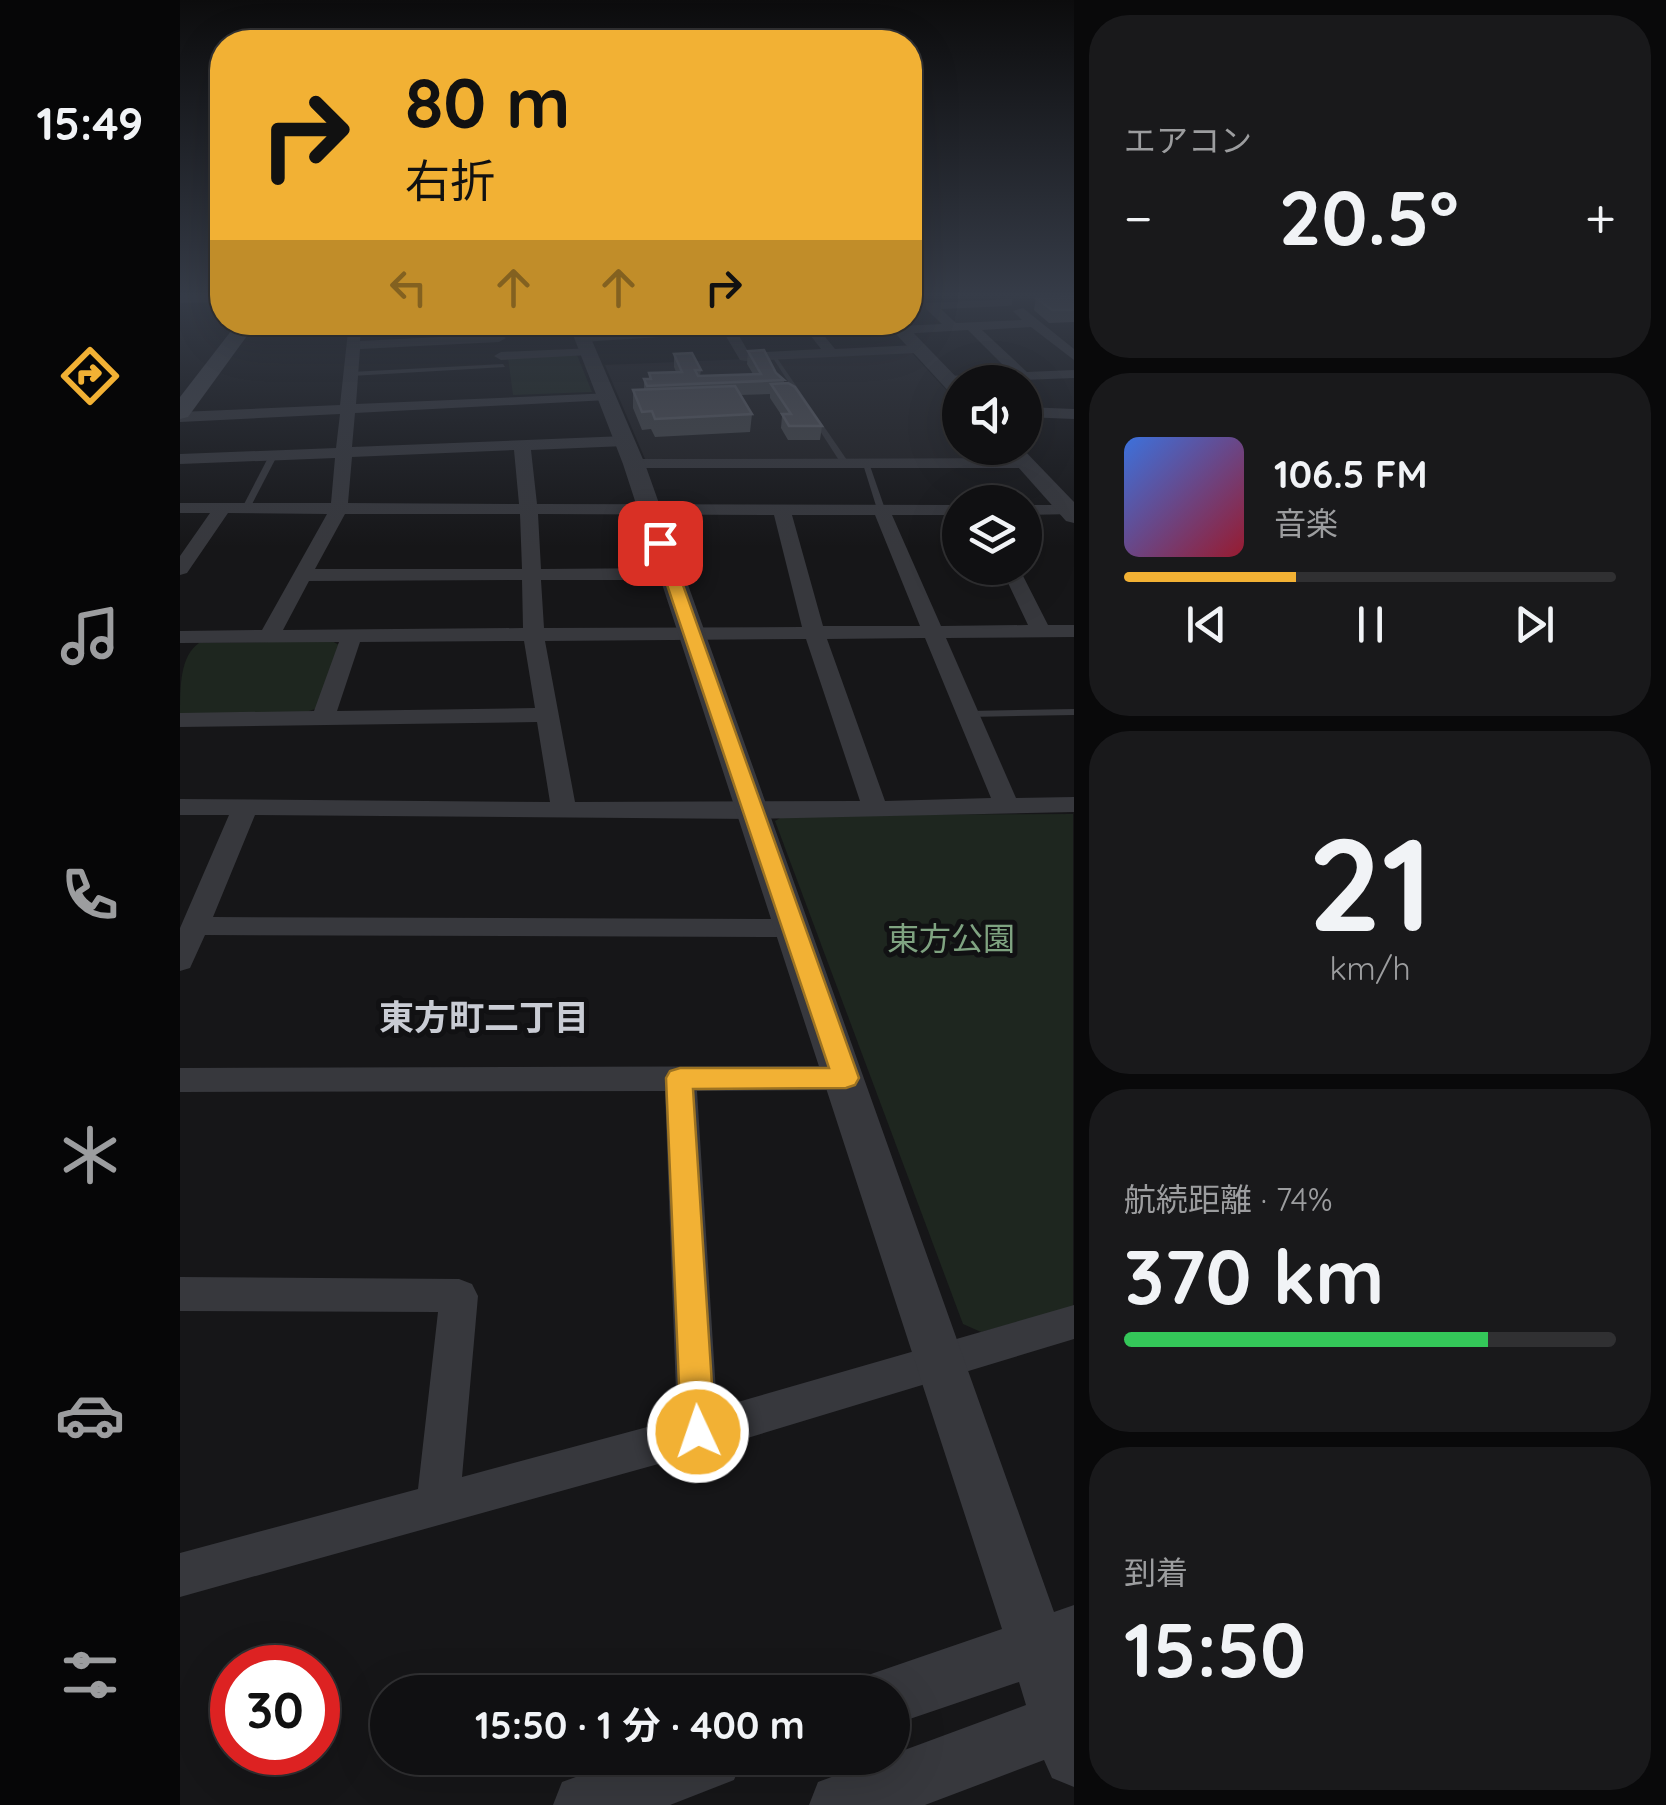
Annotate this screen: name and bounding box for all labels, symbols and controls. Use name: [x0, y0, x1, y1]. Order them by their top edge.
text: 80 m: [405, 58, 570, 146]
icon: right: [240, 70, 370, 200]
text: 15:49: [37, 95, 143, 151]
text: エアコン: [1124, 120, 1252, 160]
text: 右折: [405, 152, 495, 208]
text: 20.5°: [1279, 170, 1459, 264]
text: −: [1124, 183, 1153, 252]
text: +: [1585, 183, 1616, 252]
icon: left: [381, 260, 436, 315]
icon: ahead: [486, 260, 541, 315]
icon: ahead: [591, 260, 646, 315]
icon: right: [696, 260, 751, 315]
icon: directions: [55, 341, 125, 411]
map controls: [942, 365, 1042, 585]
button: sound: [942, 365, 1042, 465]
text: 106.5 FM: [1274, 450, 1428, 498]
button: layers: [942, 485, 1042, 585]
pin: [618, 501, 703, 586]
text: 音楽: [1274, 503, 1338, 543]
icon: arrive: [633, 516, 688, 571]
icon: previous: [1179, 597, 1234, 652]
icon: pause: [1343, 597, 1398, 652]
icon: next: [1507, 597, 1562, 652]
icon: music: [55, 601, 125, 671]
text: 21: [1308, 801, 1432, 964]
icon: phone: [55, 860, 125, 930]
park label: 東方公園: [887, 918, 1015, 958]
text: km/h: [1329, 948, 1411, 988]
district label: 東方町二丁目: [379, 995, 589, 1039]
icon: climate: [55, 1120, 125, 1190]
text: 航続距離 · 74%: [1124, 1179, 1333, 1219]
text: 370 km: [1124, 1229, 1384, 1323]
icon: car: [55, 1380, 125, 1450]
position arrow: [646, 1380, 750, 1484]
text: 到着: [1124, 1552, 1188, 1592]
text: 15:50: [1124, 1602, 1306, 1696]
icon: filters: [55, 1640, 125, 1710]
speed limit sign: 30: [210, 1645, 340, 1775]
text: 15:50 · 1 分 · 400 m: [475, 1701, 805, 1749]

